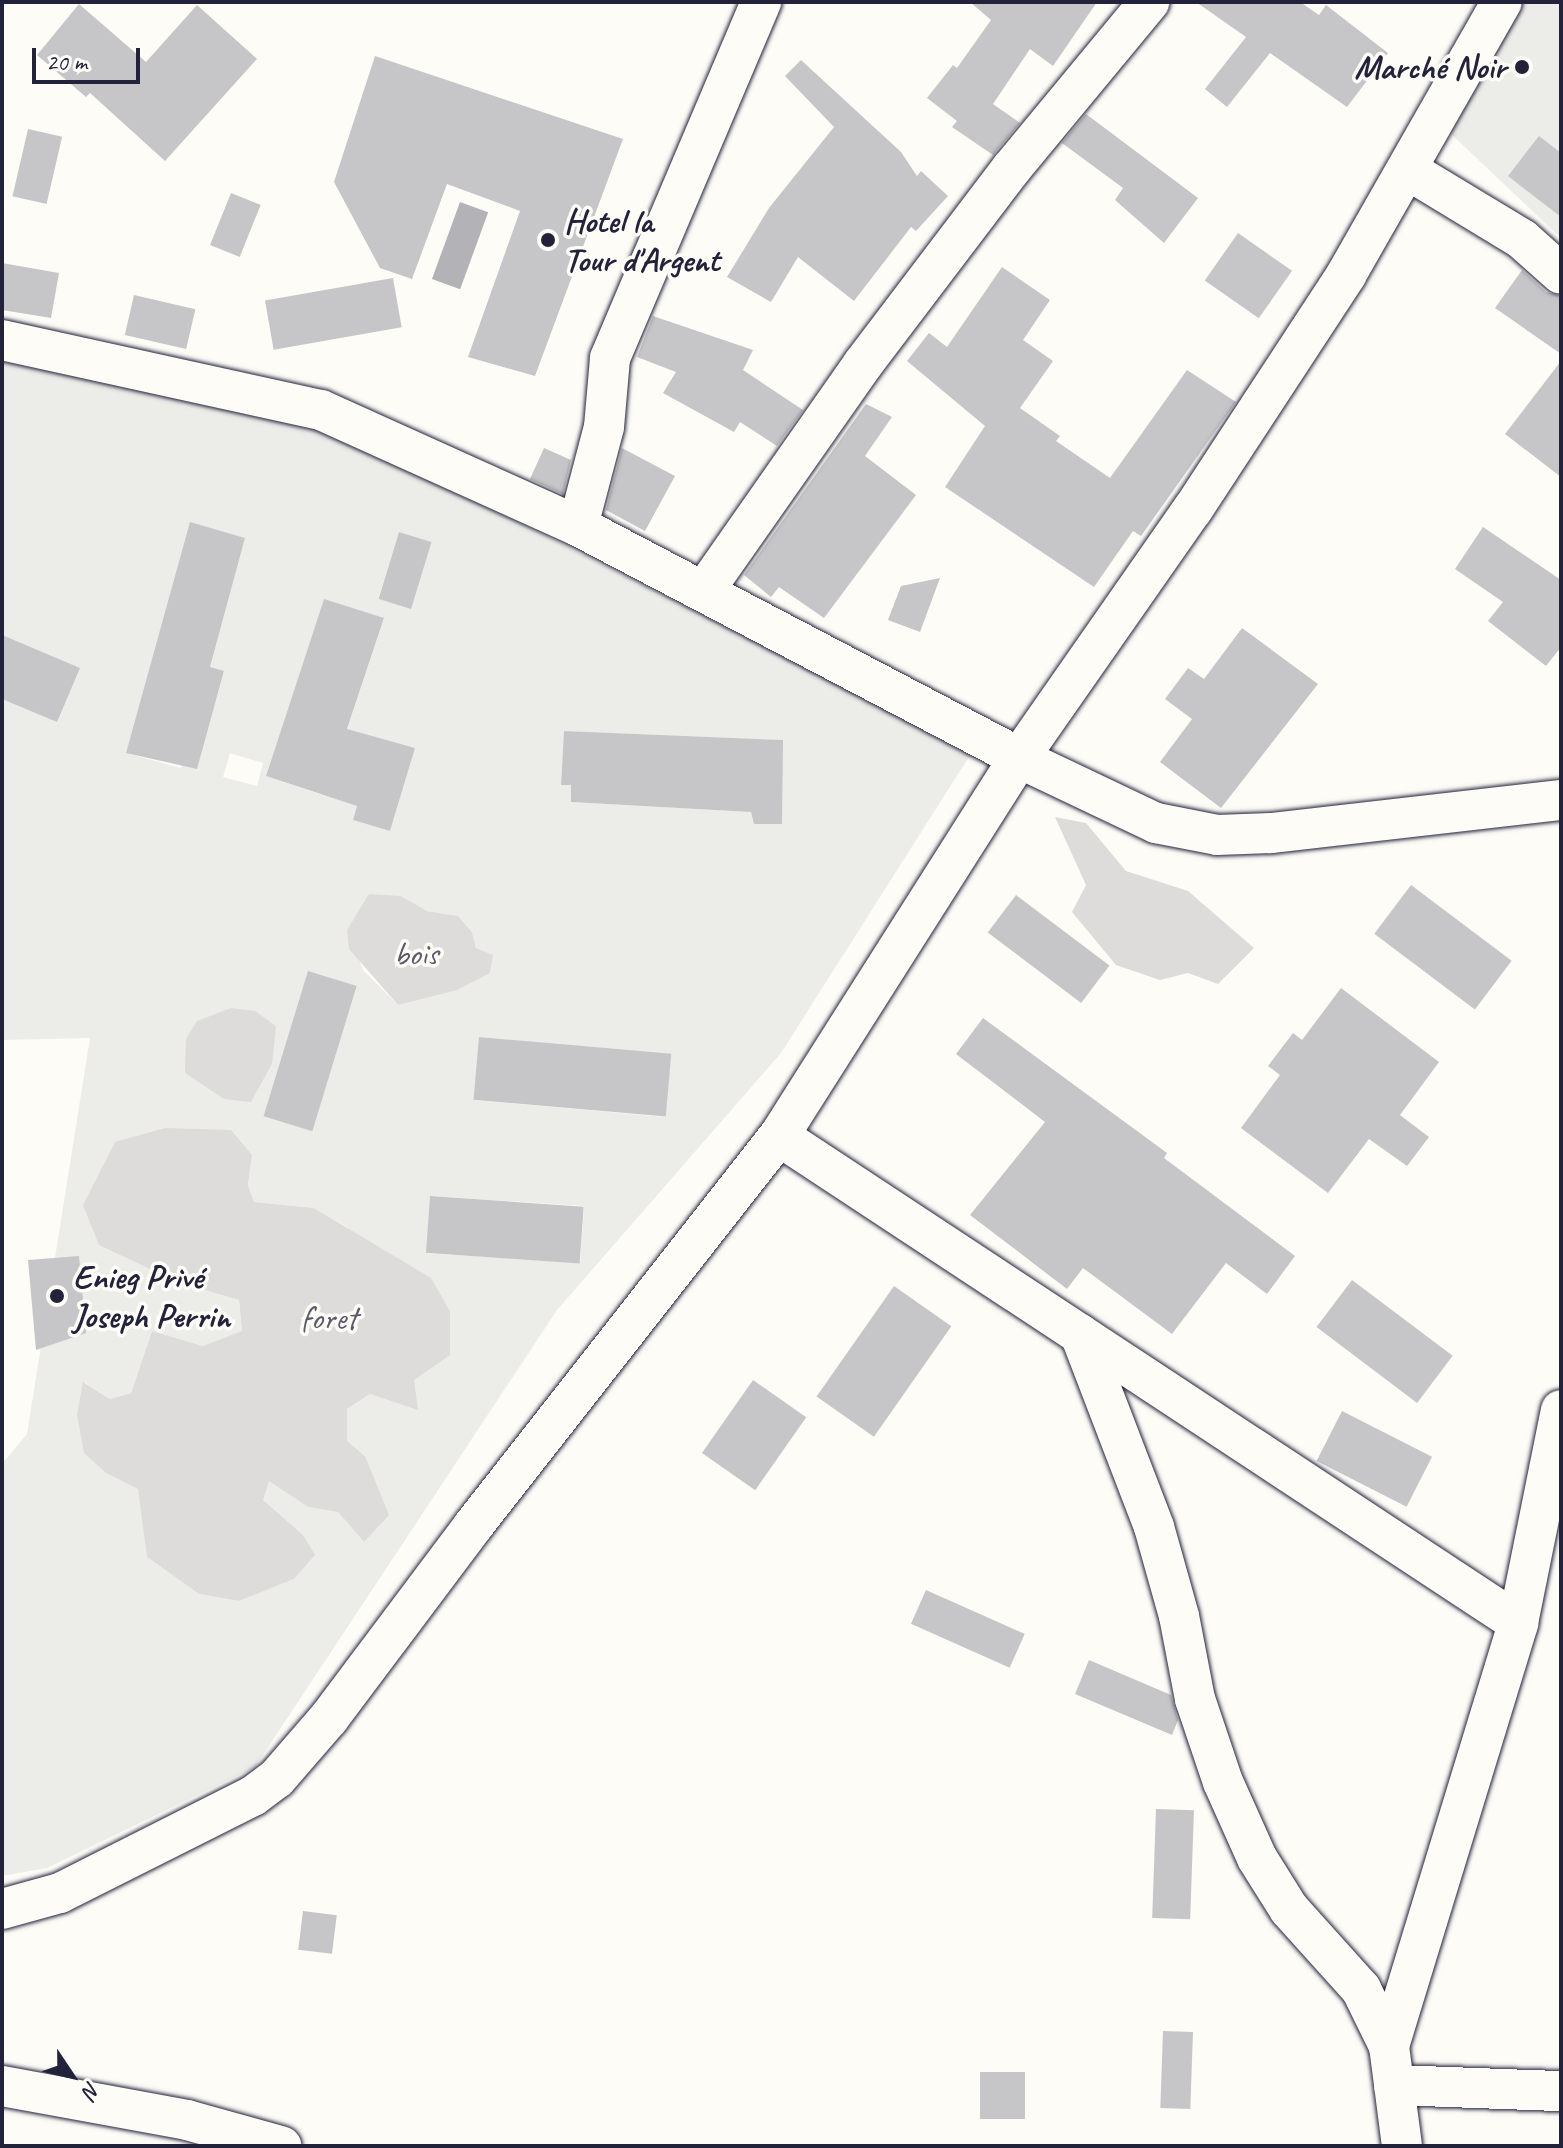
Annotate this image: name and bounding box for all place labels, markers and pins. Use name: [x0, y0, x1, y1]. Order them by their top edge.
place label: Marché Noir: [1354, 47, 1506, 87]
marker: Marché Noir: [1513, 58, 1531, 76]
place label: Hotel la Tour d'Argent: [564, 200, 719, 280]
marker: Hotel la Tour d'Argent: [539, 231, 557, 249]
place label: Enieg Privé Joseph Perrin: [73, 1256, 229, 1336]
marker: Enieg Privé Joseph Perrin: [48, 1287, 66, 1305]

